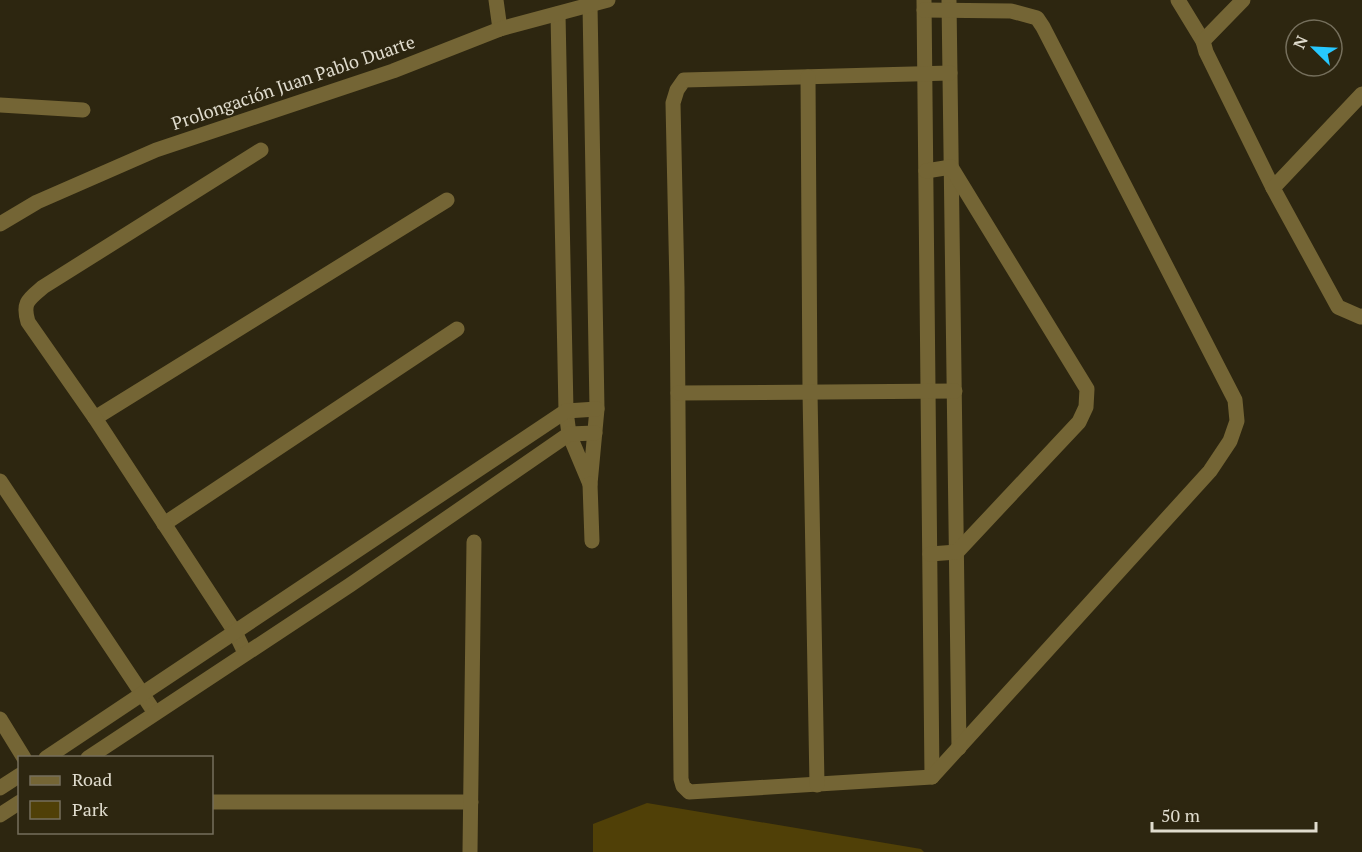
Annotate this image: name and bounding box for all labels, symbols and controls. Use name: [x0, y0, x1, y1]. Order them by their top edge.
north arrow: [1284, 18, 1344, 78]
street label: Prolongación Juan Pablo Duarte: [168, 29, 418, 135]
text: N: [1288, 32, 1313, 52]
legend: [18, 756, 213, 834]
text: Road: [72, 767, 112, 791]
scale bar: [1152, 795, 1316, 833]
text: Park: [72, 797, 109, 821]
text: 50 m: [1161, 803, 1201, 827]

